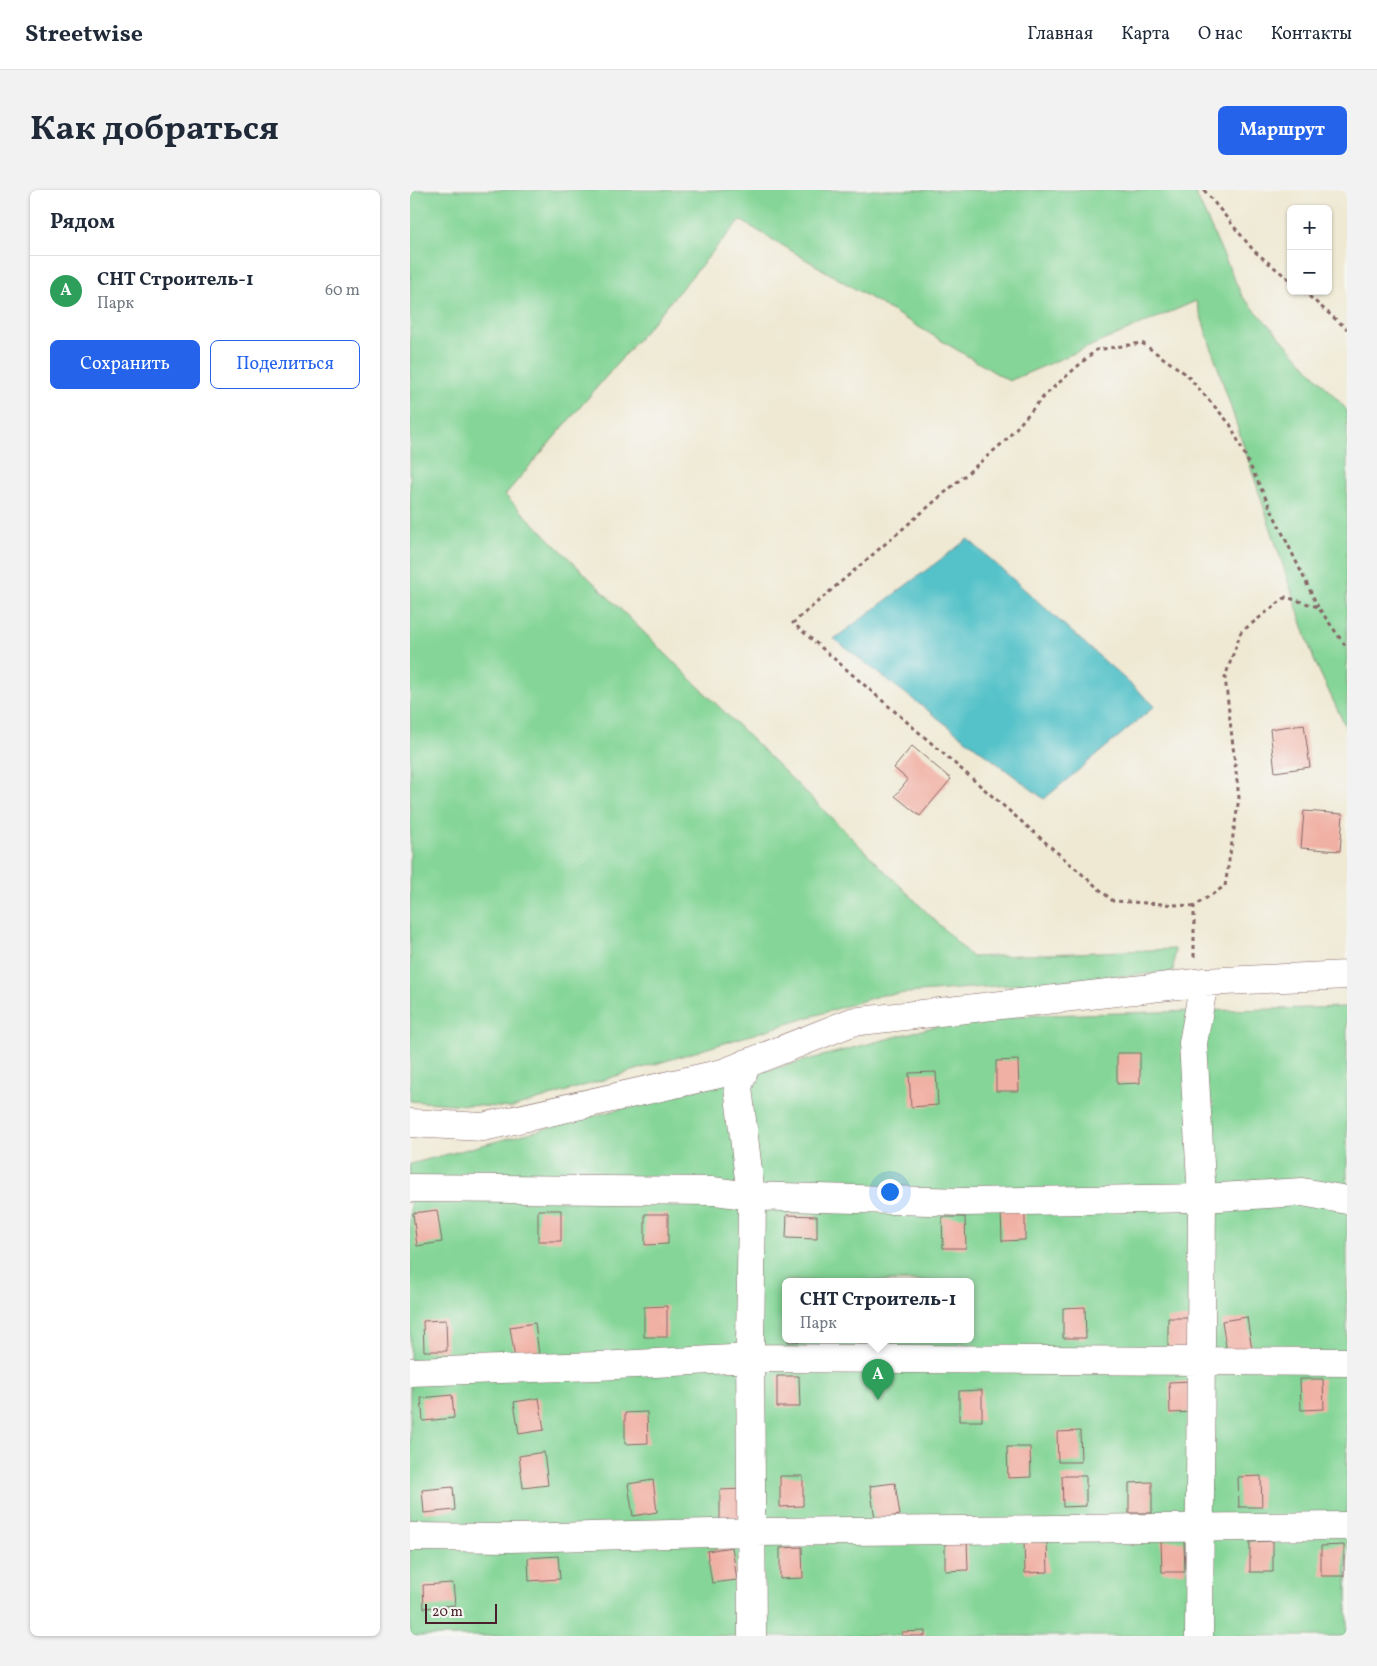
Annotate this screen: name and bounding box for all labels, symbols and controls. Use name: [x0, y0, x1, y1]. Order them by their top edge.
text: Streetwise: [25, 18, 143, 52]
text: Главная: [1027, 22, 1093, 47]
text: Карта: [1121, 22, 1170, 47]
text: О нас: [1198, 22, 1243, 47]
text: Контакты: [1271, 22, 1352, 47]
text: Как добраться: [30, 106, 279, 154]
button: Маршрут: [1218, 106, 1347, 155]
map controls: [1287, 205, 1332, 295]
button: +: [1287, 205, 1332, 250]
text: Рядом: [50, 208, 115, 237]
button: −: [1287, 250, 1332, 295]
text: СНТ Строитель-1: [97, 267, 254, 293]
text: A: [60, 280, 72, 302]
text: 60 m: [325, 280, 360, 302]
text: Парк: [97, 293, 134, 315]
button: Сохранить: [50, 340, 200, 389]
button: Поделиться: [210, 340, 360, 389]
your location: [877, 1179, 903, 1205]
popup: [782, 1278, 974, 1343]
text: СНТ Строитель-1: [800, 1287, 956, 1313]
text: Парк: [800, 1313, 837, 1335]
pin: A: [862, 1359, 894, 1400]
scale bar: [425, 1601, 498, 1624]
text: 20 m: [432, 1603, 463, 1622]

